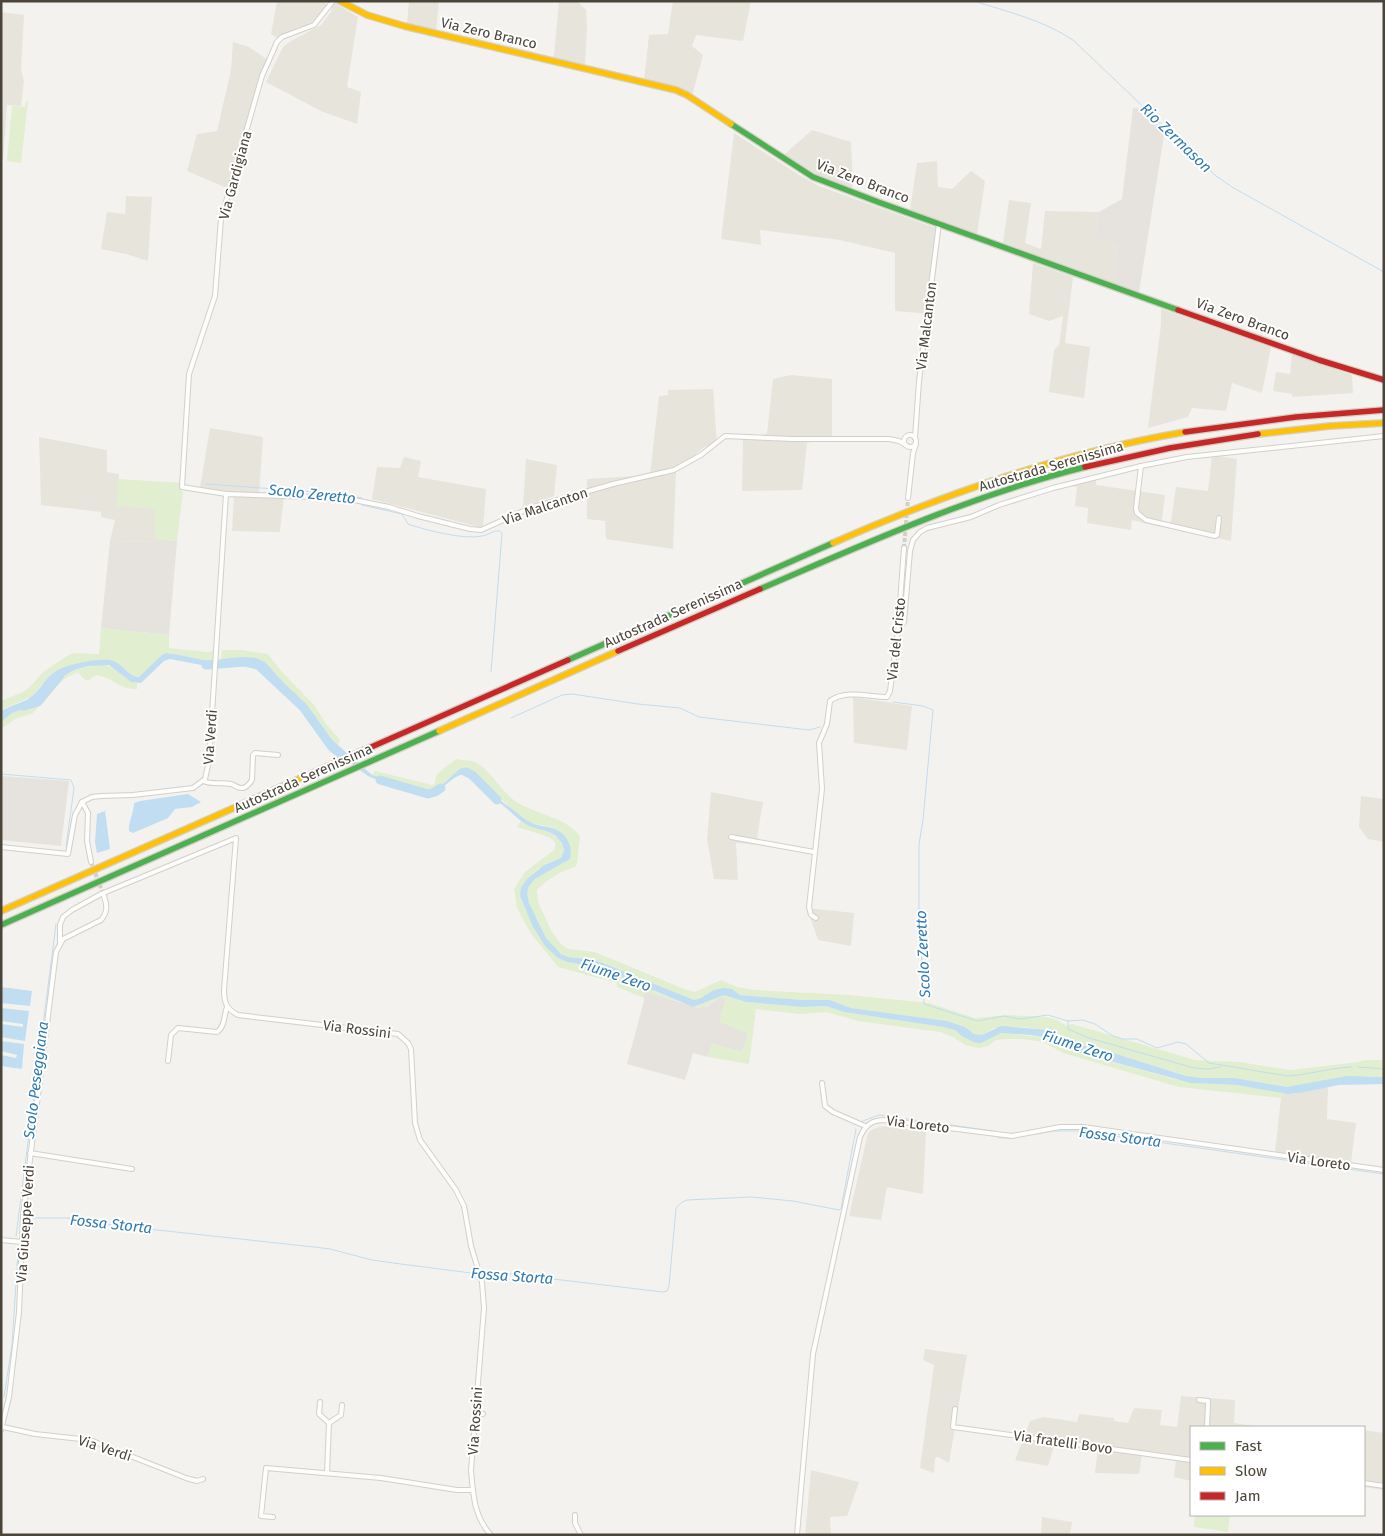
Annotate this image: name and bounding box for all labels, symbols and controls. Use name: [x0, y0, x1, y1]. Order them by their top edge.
street label: Via Zero Branco: [439, 14, 539, 53]
water label: Rio Zermason: [1137, 100, 1215, 176]
street label: Via Gardigiana: [215, 129, 256, 222]
street label: Via Zero Branco: [814, 156, 912, 207]
street label: Via Malcanton: [913, 281, 940, 371]
street label: Via Zero Branco: [1194, 295, 1292, 344]
street label: Autostrada Serenissima: [977, 438, 1125, 495]
water label: Scolo Zeretto: [267, 480, 356, 508]
street label: Via Malcanton: [500, 484, 590, 529]
street label: Autostrada Serenissima: [601, 575, 745, 652]
street label: Via del Cristo: [884, 597, 909, 681]
street label: Via Verdi: [200, 709, 221, 765]
street label: Autostrada Serenissima: [231, 740, 375, 817]
water label: Scolo Zeretto: [912, 910, 934, 999]
water label: Fiume Zero: [579, 955, 653, 995]
street label: Via Rossini: [322, 1017, 392, 1042]
water label: Scolo Peseggiana: [20, 1020, 52, 1141]
water label: Fiume Zero: [1040, 1026, 1116, 1066]
street label: Via Loreto: [885, 1112, 950, 1137]
water label: Fossa Storta: [1078, 1123, 1162, 1151]
street label: Via Loreto: [1286, 1149, 1352, 1174]
street label: Via Giuseppe Verdi: [13, 1164, 38, 1284]
water label: Fossa Storta: [69, 1211, 153, 1237]
water label: Fossa Storta: [470, 1264, 554, 1288]
street label: Via Rossini: [465, 1386, 486, 1456]
legend: [1190, 1426, 1365, 1516]
street label: Via fratelli Bovo: [1012, 1427, 1114, 1458]
street label: Via Verdi: [76, 1432, 134, 1465]
text: Fast: [1235, 1437, 1262, 1455]
text: Slow: [1235, 1462, 1267, 1480]
text: Jam: [1235, 1487, 1261, 1505]

